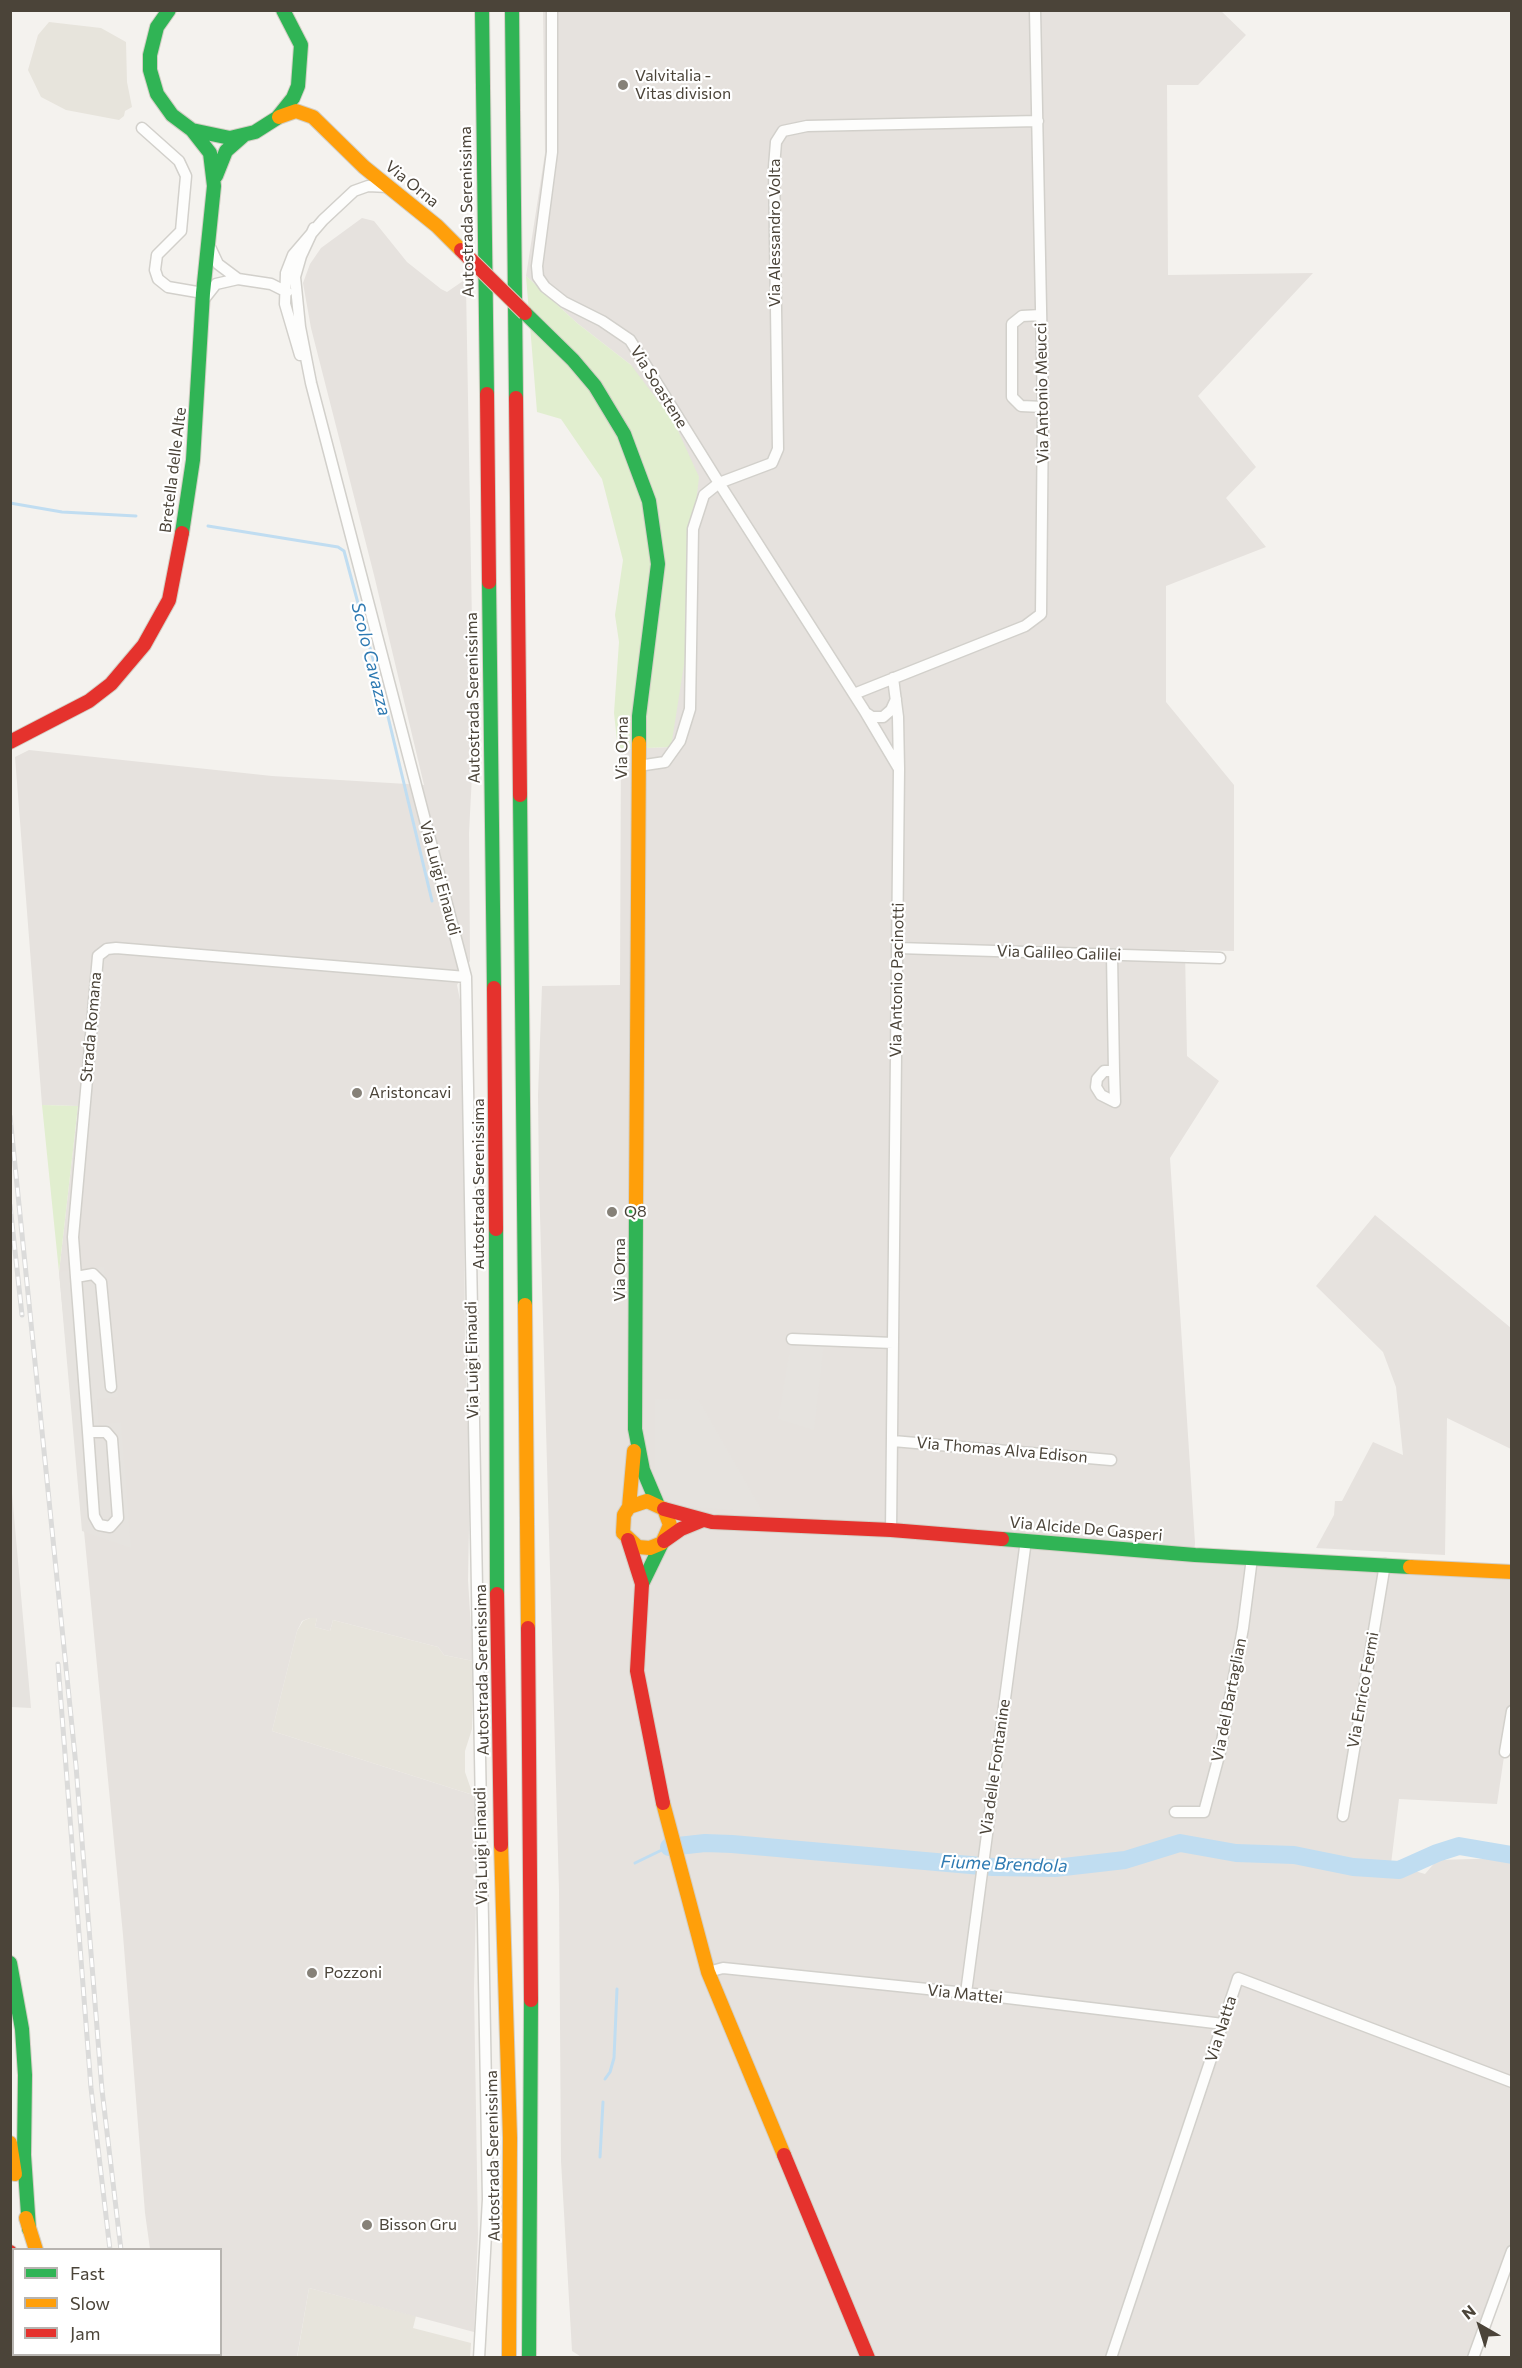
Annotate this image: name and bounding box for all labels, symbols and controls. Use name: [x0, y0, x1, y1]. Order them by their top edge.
place label: Valvitalia - Vitas division: [635, 66, 731, 104]
marker: Valvitalia - Vitas division: [616, 78, 630, 92]
street label: Autostrada Serenissima: [456, 126, 478, 298]
street label: Via Orna: [381, 157, 443, 211]
street label: Via Alessandro Volta: [765, 159, 785, 307]
street label: Via Antonio Meucci: [1031, 322, 1053, 464]
street label: Via Soastene: [626, 342, 692, 432]
street label: Bretella delle Alte: [156, 406, 190, 534]
water label: Scolo Cavazza: [346, 600, 396, 718]
street label: Autostrada Serenissima: [462, 612, 484, 784]
street label: Via Orna: [612, 716, 632, 780]
street label: Via Luigi Einaudi: [415, 819, 465, 937]
street label: Via Antonio Pacinotti: [886, 902, 908, 1058]
street label: Via Galileo Galilei: [996, 941, 1122, 965]
street label: Strada Romana: [77, 971, 105, 1083]
place label: Aristoncavi: [369, 1083, 451, 1103]
marker: Aristoncavi: [350, 1086, 364, 1100]
street label: Autostrada Serenissima: [469, 1098, 489, 1270]
place label: Q8: [624, 1202, 647, 1222]
marker: Q8: [605, 1205, 619, 1219]
street label: Via Orna: [610, 1238, 630, 1302]
street label: Via Luigi Einaudi: [461, 1301, 483, 1419]
street label: Via Thomas Alva Edison: [916, 1433, 1088, 1467]
street label: Via Alcide De Gasperi: [1009, 1513, 1163, 1545]
street label: Autostrada Serenissima: [471, 1584, 493, 1756]
street label: Via Enrico Fermi: [1343, 1630, 1383, 1750]
street label: Via del Bartaglian: [1208, 1636, 1250, 1764]
street label: Via delle Fontanine: [976, 1698, 1014, 1836]
street label: Via Luigi Einaudi: [470, 1787, 492, 1905]
water label: Fiume Brendola: [940, 1851, 1068, 1877]
place label: Pozzoni: [324, 1963, 382, 1983]
marker: Pozzoni: [305, 1966, 319, 1980]
street label: Via Mattei: [926, 1981, 1004, 2007]
street label: Via Natta: [1201, 1993, 1241, 2065]
street label: Autostrada Serenissima: [482, 2070, 504, 2242]
place label: Bisson Gru: [379, 2215, 457, 2235]
marker: Bisson Gru: [360, 2218, 374, 2232]
legend: [12, 2248, 222, 2356]
text: Fast: [70, 2262, 105, 2284]
text: Slow: [70, 2292, 110, 2314]
north arrow: [1450, 2296, 1510, 2356]
text: N: [1458, 2300, 1479, 2323]
text: Jam: [70, 2322, 100, 2344]

